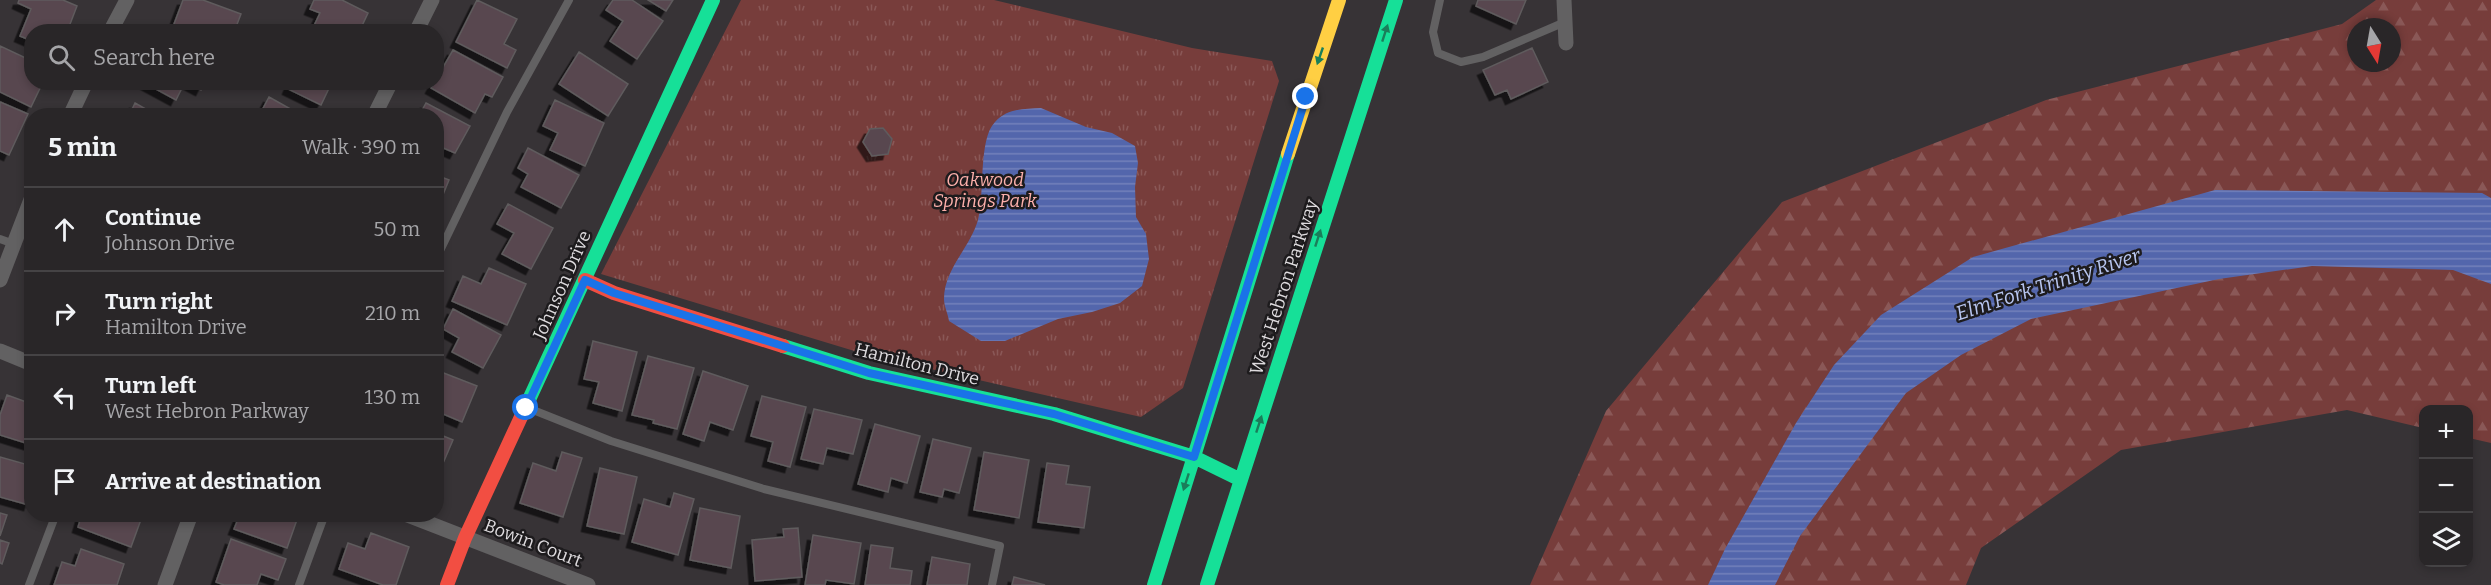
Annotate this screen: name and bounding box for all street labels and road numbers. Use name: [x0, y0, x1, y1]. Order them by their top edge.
street label: West Hebron Parkway: [1245, 196, 1323, 378]
street label: Johnson Drive: [528, 227, 596, 344]
street label: Hamilton Drive: [852, 338, 982, 390]
street label: Bowin Court: [481, 514, 586, 572]

